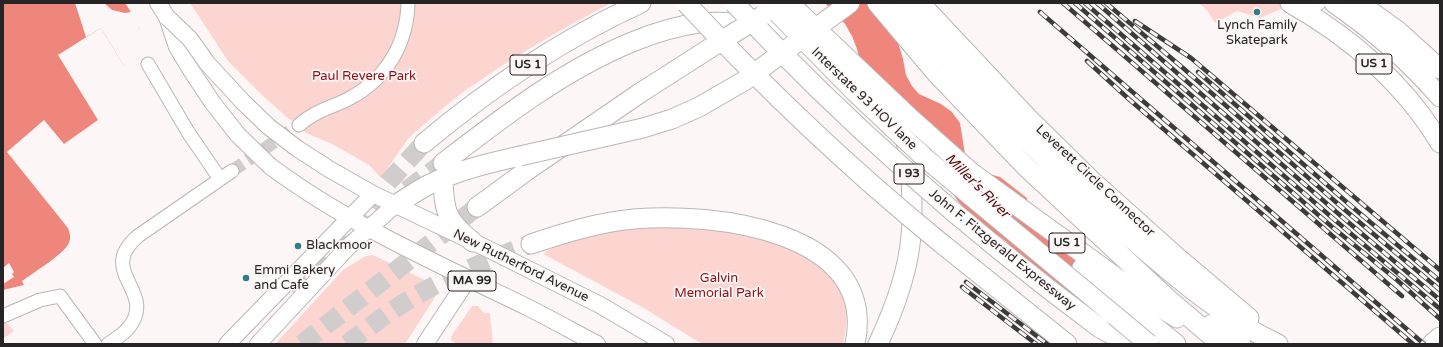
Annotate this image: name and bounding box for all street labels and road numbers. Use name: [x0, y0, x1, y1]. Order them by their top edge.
street label: Interstate 93 HOV lane: [808, 45, 920, 153]
road number: US 1: [1356, 54, 1392, 74]
road number: US 1: [510, 55, 546, 75]
street label: Leverett Circle Connector: [1032, 122, 1158, 240]
road number: I 93: [894, 164, 924, 184]
street label: John F. Fitzgerald Expressway: [925, 186, 1079, 314]
street label: New Rutherford Avenue: [451, 226, 591, 306]
road number: US 1: [1049, 233, 1085, 253]
road number: MA 99: [448, 271, 496, 291]

